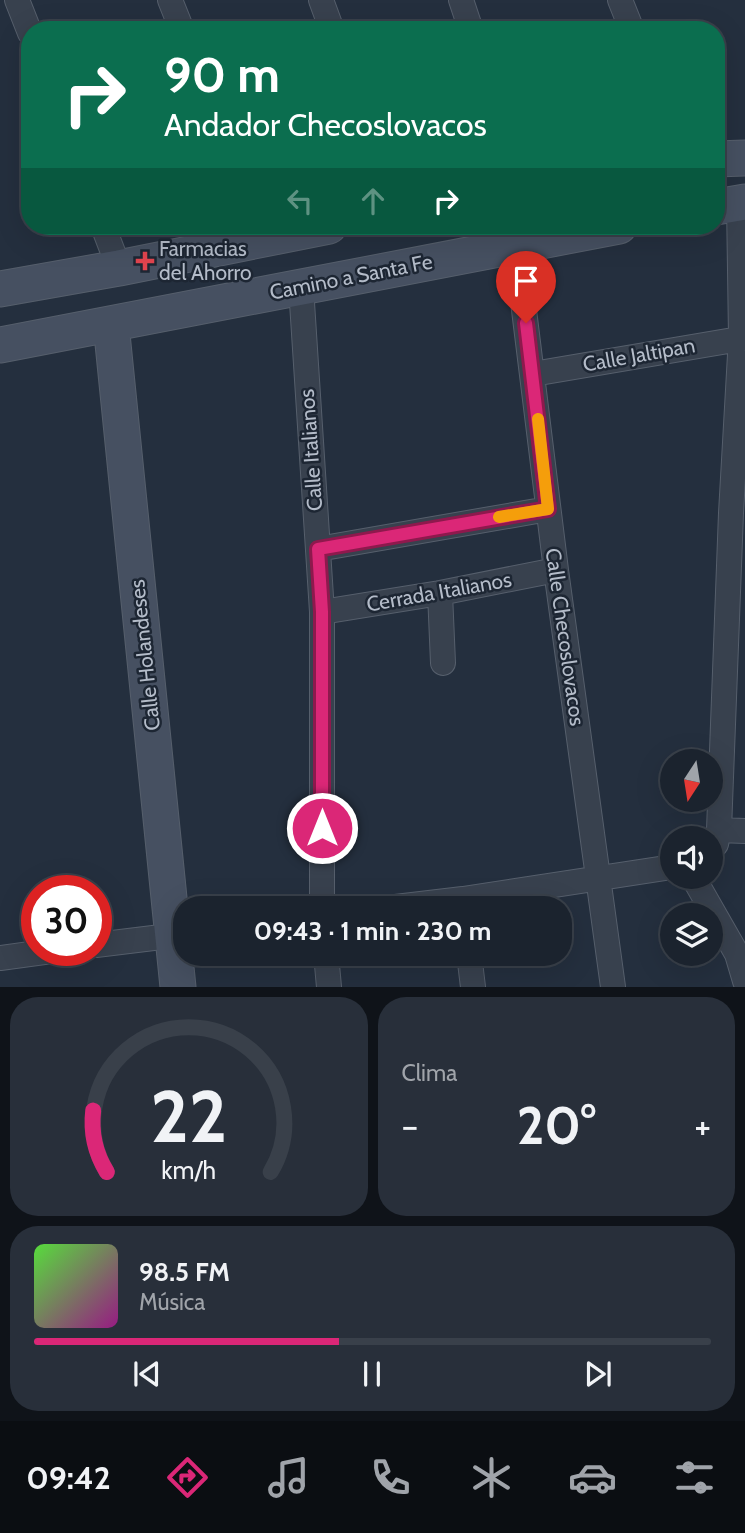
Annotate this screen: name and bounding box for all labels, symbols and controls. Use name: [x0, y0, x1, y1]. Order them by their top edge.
text: 90 m: [164, 45, 280, 104]
icon: right: [49, 49, 140, 140]
text: Andador Checoslovacos: [164, 105, 487, 144]
icon: left: [281, 182, 319, 220]
icon: ahead: [354, 182, 392, 220]
icon: right: [427, 182, 465, 220]
place label: Farmacias del Ahorro: [159, 236, 252, 285]
street label: Camino a Santa Fe: [267, 248, 435, 305]
pin: [496, 251, 556, 323]
marker: Farmacias del Ahorro: [137, 253, 153, 269]
icon: arrive: [507, 262, 545, 300]
street label: Calle Jaltipan: [581, 332, 697, 377]
street label: Calle Italianos: [294, 388, 327, 512]
street label: Calle Checoslovacos: [541, 546, 590, 728]
street label: Cerrada Italianos: [364, 566, 514, 617]
street label: Calle Holandeses: [124, 578, 165, 732]
north arrow: [660, 749, 723, 812]
map controls: [660, 749, 723, 966]
position arrow: [285, 791, 359, 865]
button: sound: [660, 826, 723, 889]
speed limit sign: 30: [21, 875, 112, 966]
button: layers: [660, 903, 723, 966]
text: 09:43 · 1 min · 230 m: [254, 915, 491, 947]
text: Clima: [402, 1059, 457, 1087]
text: 22: [150, 1073, 227, 1161]
text: 20°: [517, 1094, 596, 1157]
text: −: [402, 1102, 418, 1149]
text: +: [694, 1102, 711, 1149]
text: km/h: [161, 1155, 216, 1185]
text: 98.5 FM: [139, 1256, 230, 1288]
text: Música: [139, 1288, 205, 1316]
icon: previous: [128, 1355, 166, 1393]
icon: pause: [353, 1355, 391, 1393]
icon: next: [579, 1355, 617, 1393]
icon: directions: [163, 1453, 212, 1502]
icon: music: [264, 1453, 313, 1502]
icon: phone: [366, 1453, 415, 1502]
icon: climate: [467, 1453, 516, 1502]
icon: car: [568, 1453, 617, 1502]
icon: filters: [670, 1453, 719, 1502]
text: 09:42: [26, 1458, 111, 1497]

